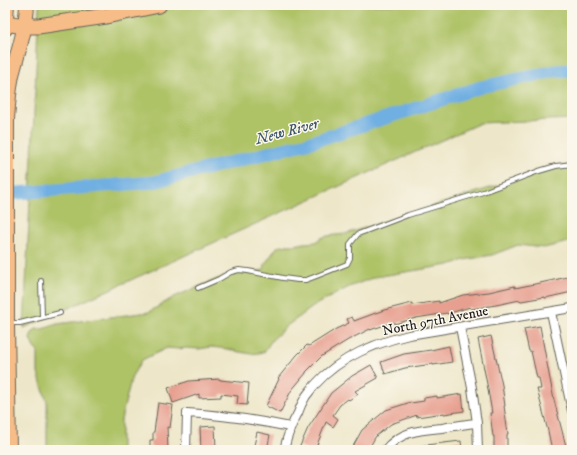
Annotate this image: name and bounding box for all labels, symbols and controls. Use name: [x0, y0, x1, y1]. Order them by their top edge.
water label: New River: [252, 114, 322, 149]
street label: North 97th Avenue: [381, 302, 490, 340]

